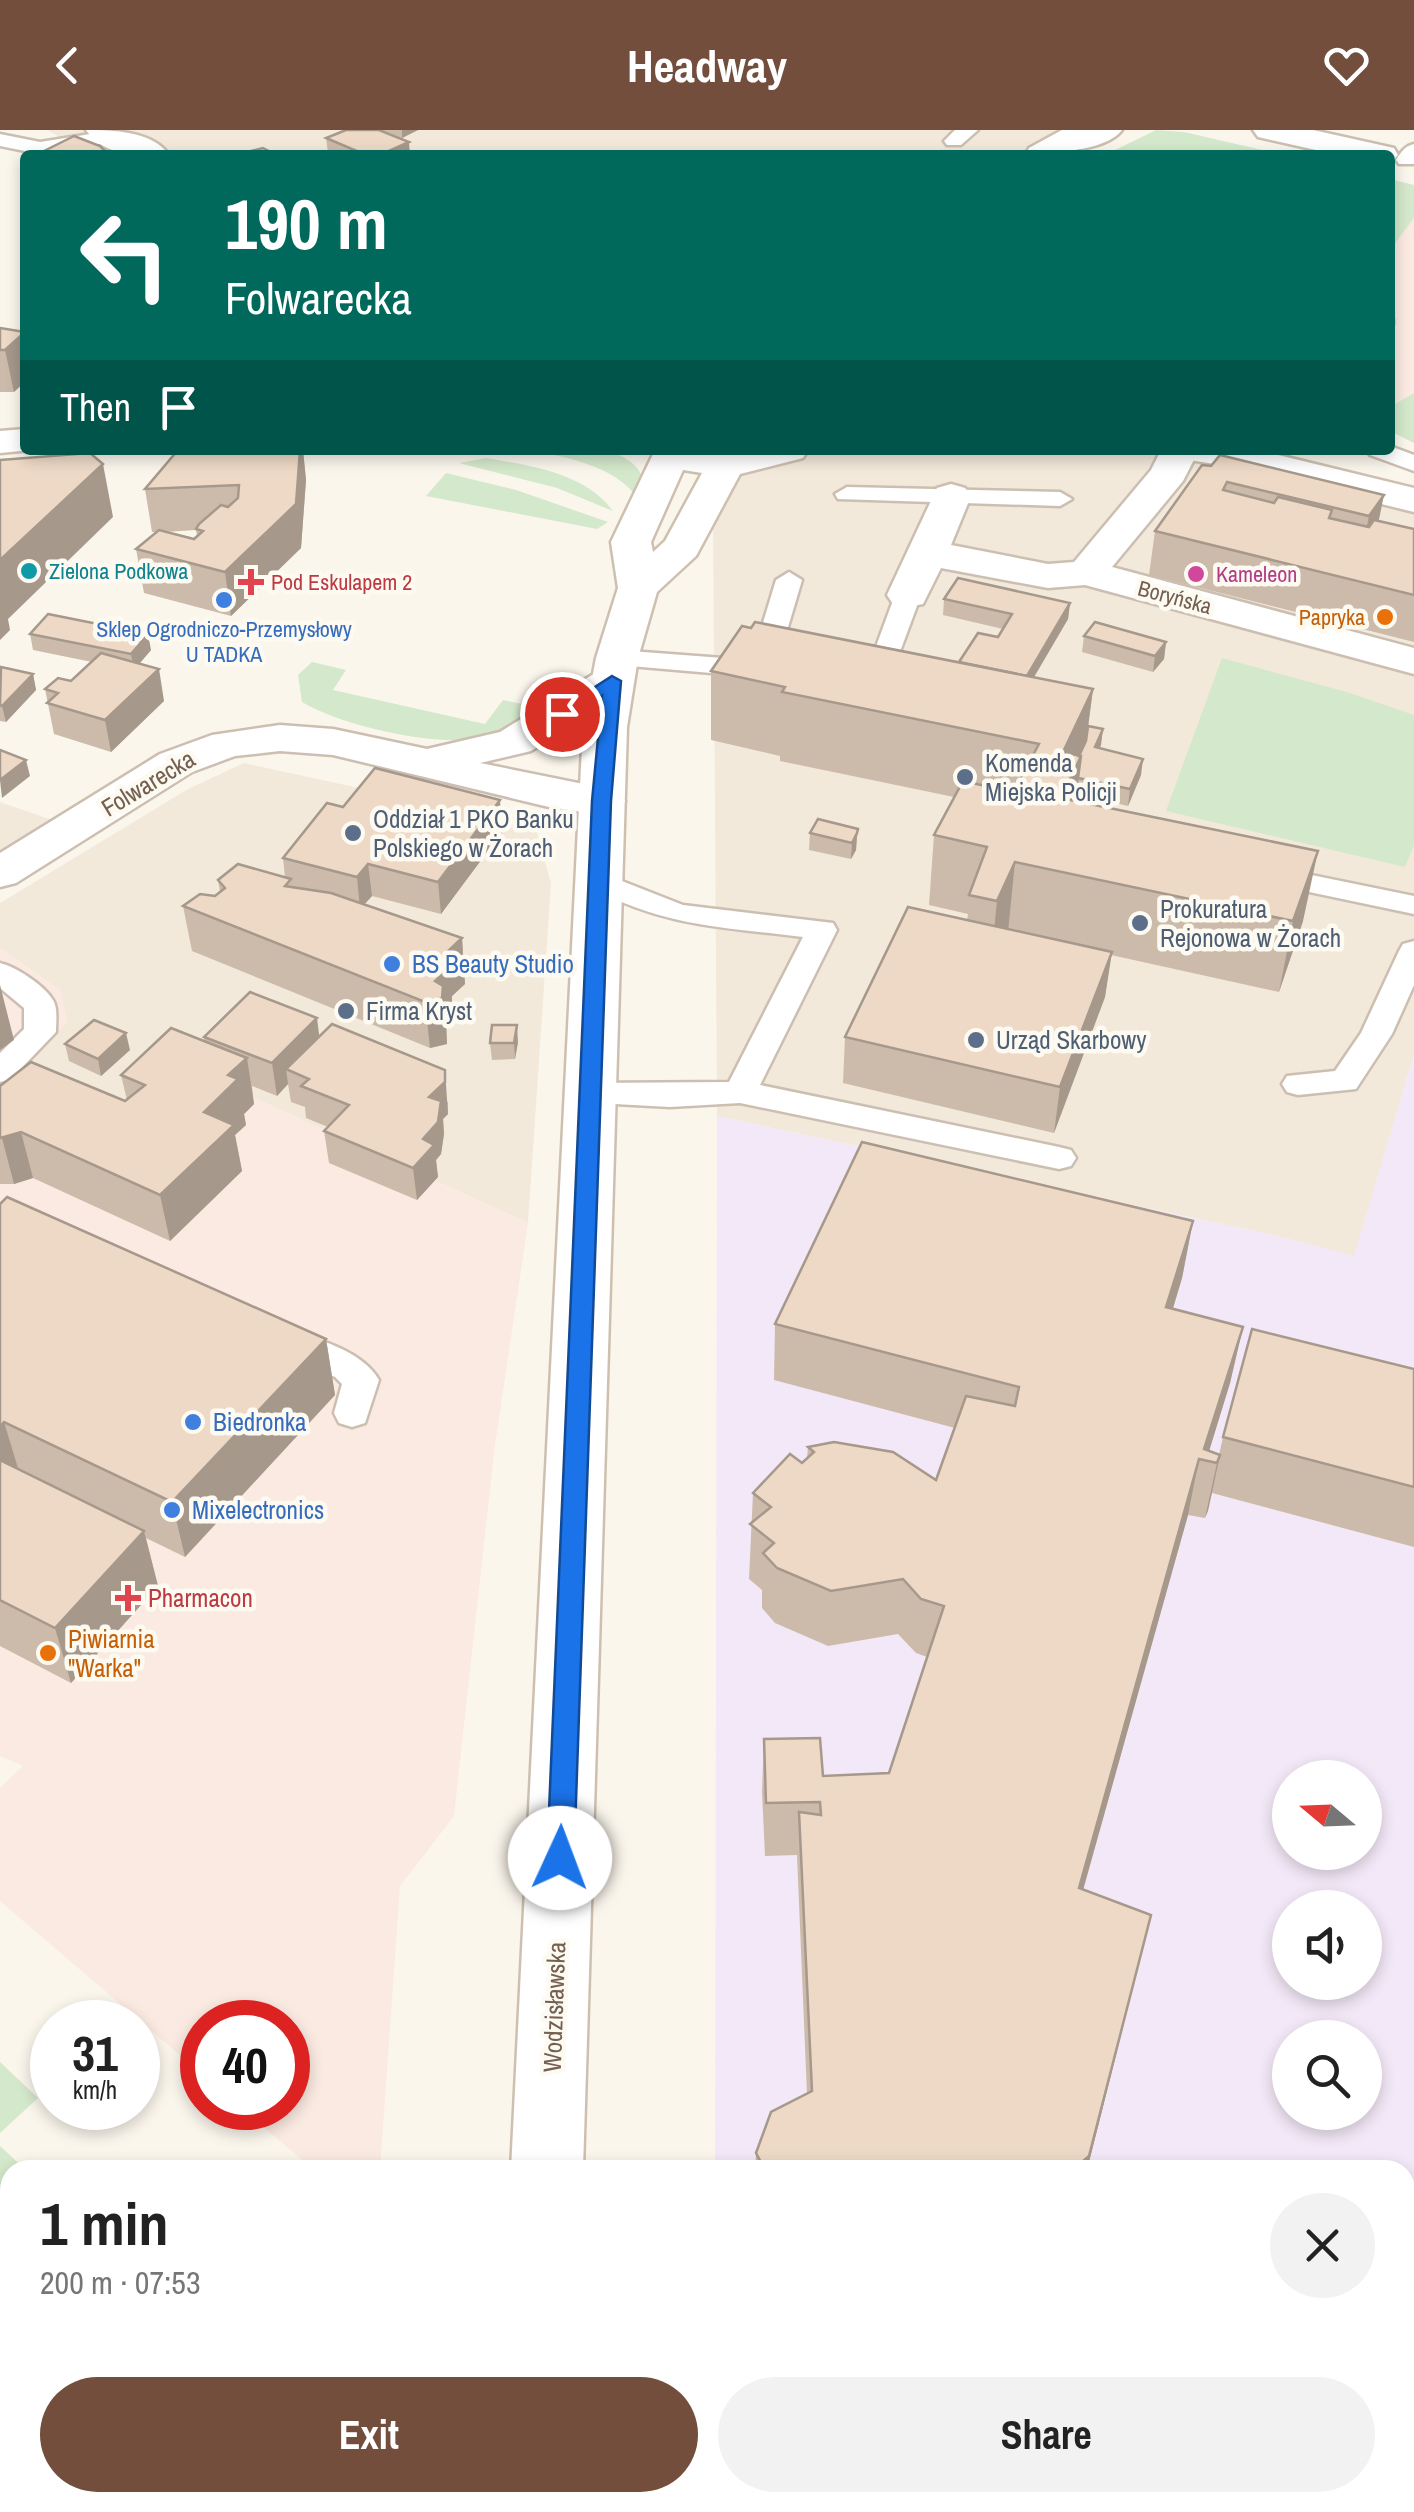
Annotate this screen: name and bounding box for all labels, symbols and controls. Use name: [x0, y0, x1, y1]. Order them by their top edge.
text: Headway: [627, 35, 787, 96]
icon: back: [40, 38, 95, 93]
icon: heart: [1319, 38, 1374, 93]
text: 190 m: [225, 177, 388, 271]
icon: left: [60, 190, 190, 320]
text: Folwarecka: [225, 267, 412, 328]
icon: arrive: [151, 380, 206, 435]
text: Then: [60, 382, 131, 433]
place label: Zielona Podkowa: [49, 556, 188, 586]
place label: Kameleon: [1216, 559, 1297, 589]
marker: Zielona Podkowa: [18, 560, 40, 582]
marker: Kameleon: [1185, 563, 1207, 585]
place label: Pod Eskulapem 2: [271, 567, 412, 597]
marker: Pod Eskulapem 2: [240, 571, 262, 593]
street label: Boryńska: [1135, 573, 1215, 621]
marker: Sklep Ogrodniczo-Przemysłowy U TADKA: [213, 589, 235, 611]
place label: Papryka: [1299, 602, 1365, 632]
marker: Papryka: [1374, 606, 1396, 628]
place label: Sklep Ogrodniczo-Przemysłowy U TADKA: [96, 614, 352, 669]
pin: [520, 672, 605, 757]
icon: arrive: [535, 687, 590, 742]
street label: Folwarecka: [95, 741, 202, 824]
place label: Komenda Miejska Policji: [985, 746, 1117, 809]
marker: Komenda Miejska Policji: [954, 766, 976, 788]
place label: Oddział 1 PKO Banku Polskiego w Żorach: [373, 802, 574, 865]
marker: Oddział 1 PKO Banku Polskiego w Żorach: [342, 822, 364, 844]
place label: Prokuratura Rejonowa w Żorach: [1160, 892, 1341, 955]
marker: Prokuratura Rejonowa w Żorach: [1129, 912, 1151, 934]
place label: BS Beauty Studio: [412, 947, 574, 981]
marker: BS Beauty Studio: [381, 953, 403, 975]
place label: Firma Kryst: [366, 994, 472, 1028]
marker: Firma Kryst: [335, 1000, 357, 1022]
place label: Urząd Skarbowy: [996, 1023, 1147, 1057]
marker: Urząd Skarbowy: [965, 1029, 987, 1051]
place label: Biedronka: [213, 1405, 307, 1439]
marker: Biedronka: [182, 1411, 204, 1433]
place label: Mixelectronics: [192, 1493, 324, 1527]
marker: Mixelectronics: [161, 1499, 183, 1521]
place label: Pharmacon: [148, 1581, 253, 1615]
marker: Pharmacon: [117, 1587, 139, 1609]
place label: Piwiarnia "Warka": [68, 1622, 155, 1685]
marker: Piwiarnia "Warka": [37, 1642, 59, 1664]
north arrow: [1272, 1760, 1382, 1870]
map controls: [1272, 1760, 1382, 2130]
position arrow: [508, 1806, 612, 1910]
button: sound: [1272, 1890, 1382, 2000]
street label: Wodzisławska: [535, 1941, 573, 2073]
speed limit sign: 40: [180, 2000, 310, 2130]
text: 31: [72, 2019, 118, 2087]
button: search: [1272, 2020, 1382, 2130]
text: km/h: [73, 2073, 117, 2107]
text: 1 min: [40, 2183, 169, 2264]
button: close: [1270, 2193, 1375, 2298]
text: 200 m · 07:53: [40, 2261, 200, 2304]
button: Exit: [40, 2377, 698, 2492]
button: Share: [718, 2377, 1375, 2492]

